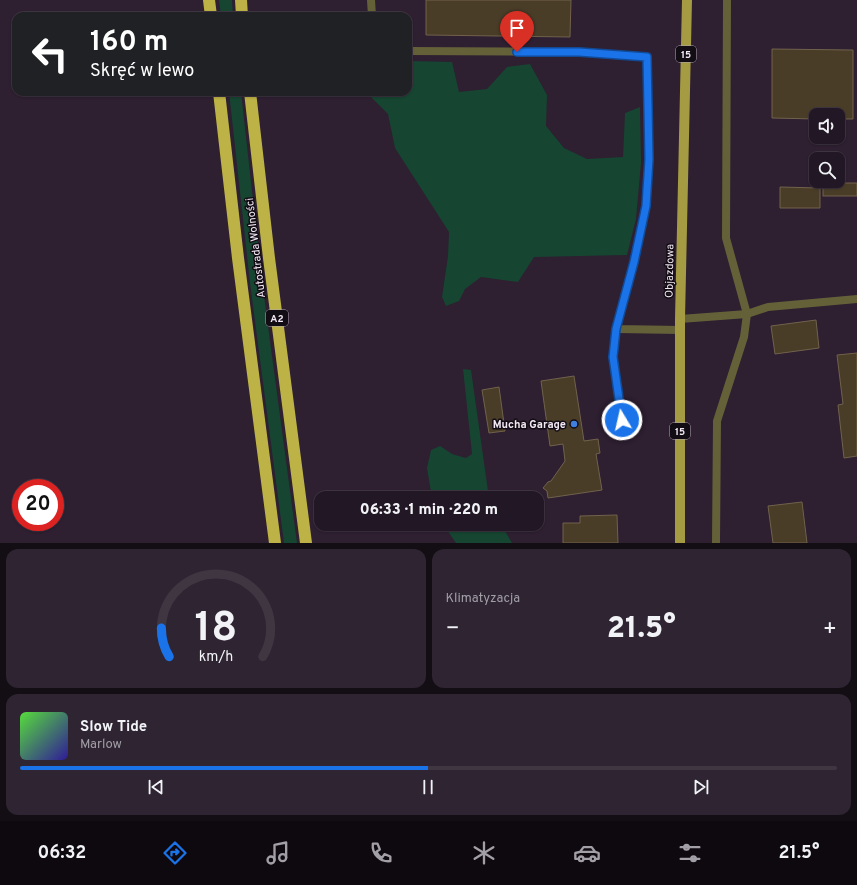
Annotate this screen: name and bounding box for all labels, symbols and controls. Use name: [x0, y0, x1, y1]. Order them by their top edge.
pin: [500, 11, 534, 52]
icon: arrive: [506, 17, 528, 39]
text: 160 m: [90, 25, 168, 61]
icon: left: [24, 28, 76, 80]
road number: 15: [676, 46, 696, 62]
text: Skręć w lewo: [90, 60, 194, 83]
map controls: [809, 108, 845, 188]
button: sound: [809, 108, 845, 144]
button: search: [809, 152, 845, 188]
street label: Autostrada Wolności: [243, 197, 269, 299]
street label: Objazdowa: [663, 244, 677, 298]
road number: A2: [266, 310, 288, 326]
position arrow: [601, 399, 643, 441]
place label: Mucha Garage: [493, 418, 566, 432]
marker: Mucha Garage: [569, 419, 579, 429]
road number: 15: [670, 423, 690, 439]
speed limit sign: 20: [12, 479, 64, 531]
text: 06:33 · 1 min · 220 m: [360, 501, 498, 520]
text: Klimatyzacja: [446, 591, 520, 607]
text: 18: [194, 602, 237, 655]
text: 21.5°: [607, 611, 676, 648]
text: −: [446, 616, 460, 643]
text: +: [823, 616, 837, 643]
text: km/h: [198, 647, 233, 665]
text: Slow Tide: [80, 718, 147, 737]
text: Marlow: [80, 737, 122, 753]
icon: previous: [145, 776, 167, 798]
icon: pause: [417, 776, 439, 798]
icon: next: [690, 776, 712, 798]
icon: directions: [161, 839, 189, 867]
icon: music: [264, 839, 292, 867]
icon: phone: [367, 839, 395, 867]
icon: climate: [470, 839, 498, 867]
icon: car: [573, 839, 601, 867]
icon: filters: [676, 839, 704, 867]
text: 06:32: [37, 842, 86, 865]
text: 21.5°: [778, 842, 820, 865]

